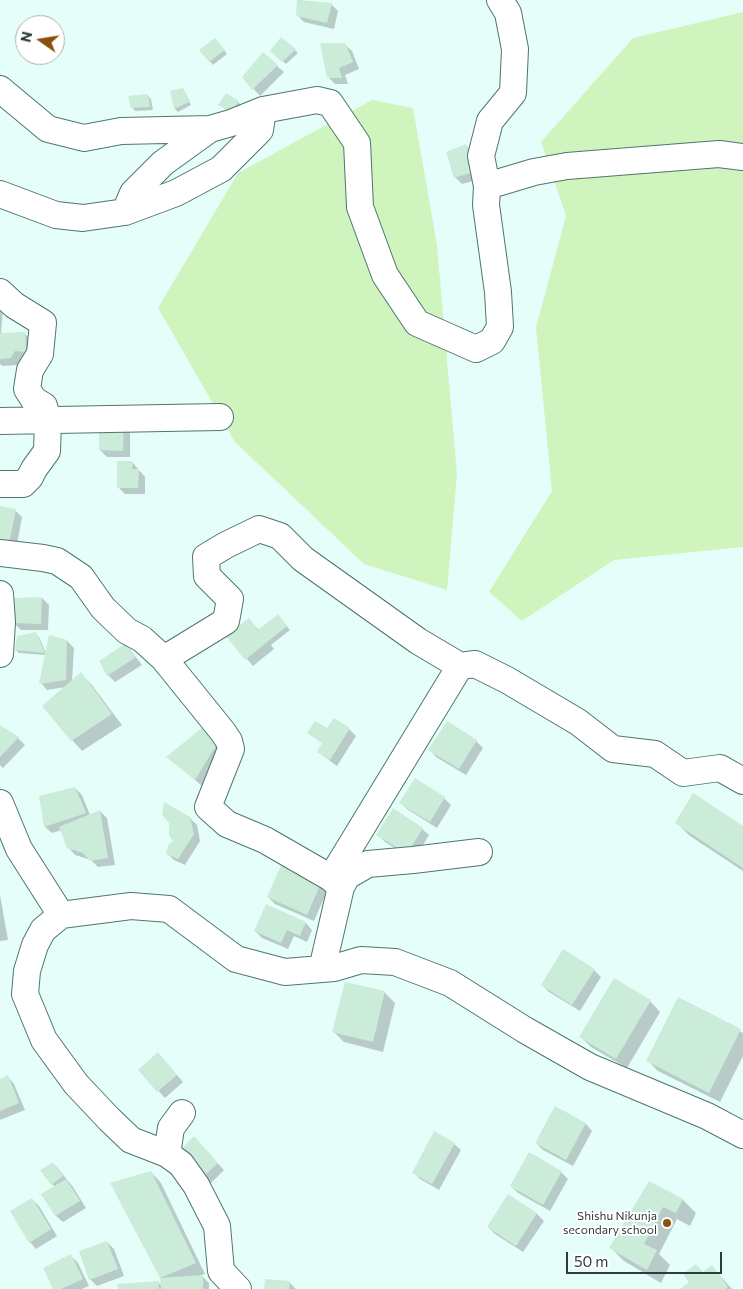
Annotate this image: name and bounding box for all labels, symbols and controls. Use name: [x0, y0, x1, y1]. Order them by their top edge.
north arrow: [15, 15, 65, 65]
text: N: [16, 30, 35, 44]
place label: Shishu Nikunja secondary school: [563, 1209, 657, 1237]
marker: Shishu Nikunja secondary school: [661, 1217, 673, 1229]
scale bar: [568, 1242, 724, 1274]
text: 50 m: [574, 1252, 608, 1270]

